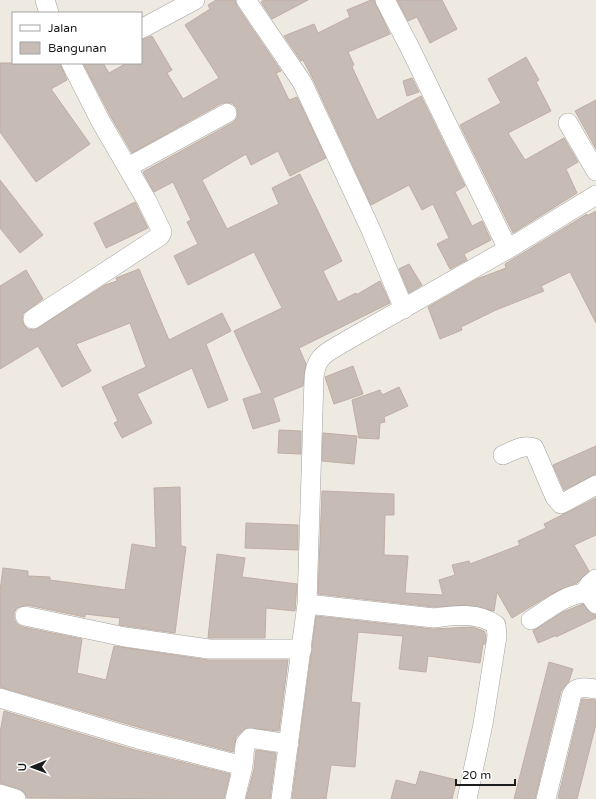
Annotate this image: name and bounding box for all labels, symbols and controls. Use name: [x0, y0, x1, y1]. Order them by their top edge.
legend: [12, 12, 142, 64]
text: Jalan: [48, 21, 77, 35]
text: Bangunan: [48, 41, 107, 55]
north arrow: [12, 747, 52, 787]
scale bar: [456, 761, 515, 787]
text: U: [16, 763, 29, 771]
text: 20 m: [462, 768, 491, 782]

